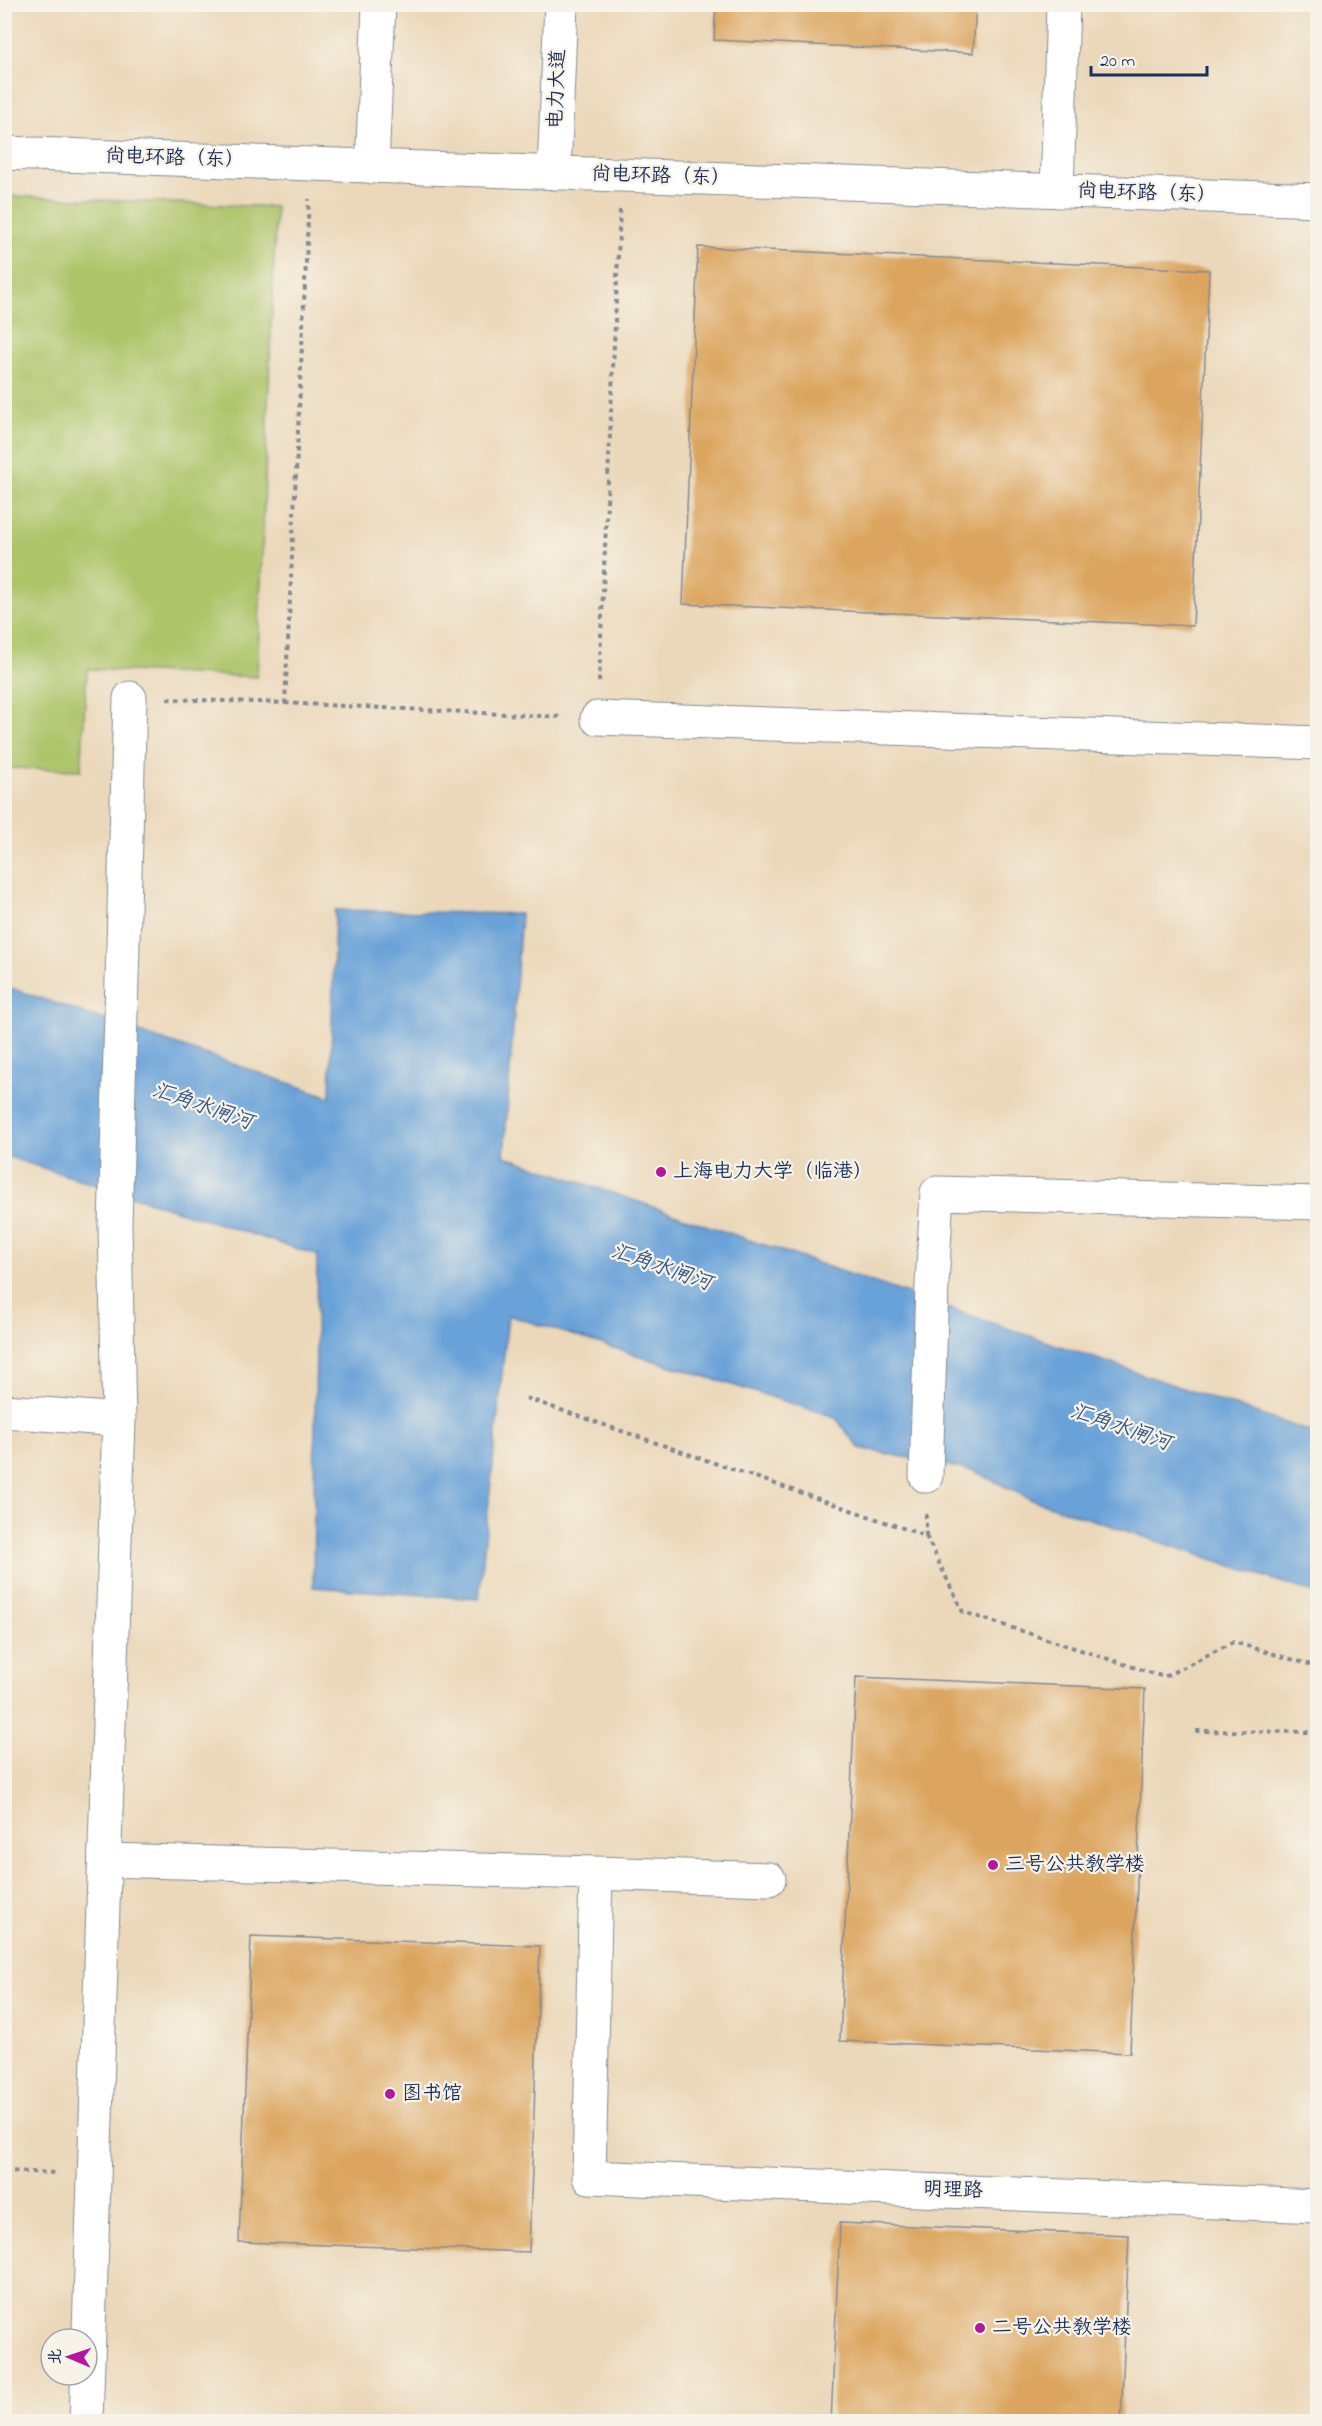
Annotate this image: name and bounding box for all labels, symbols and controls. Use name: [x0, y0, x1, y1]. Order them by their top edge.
scale bar: [1091, 39, 1206, 77]
street label: 电力大道: [542, 49, 574, 129]
text: 20 m: [1100, 49, 1135, 75]
street label: 尚电环路（东）: [105, 142, 245, 176]
street label: 尚电环路（东）: [591, 160, 731, 194]
street label: 尚电环路（东）: [1077, 177, 1217, 211]
water label: 汇角水闸河: [147, 1076, 259, 1139]
place label: 上海电力大学（临港）: [673, 1158, 873, 1187]
marker: 上海电力大学（临港）: [654, 1165, 668, 1179]
water label: 汇角水闸河: [606, 1237, 718, 1300]
water label: 汇角水闸河: [1065, 1397, 1177, 1460]
place label: 三号公共教学楼: [1005, 1851, 1145, 1880]
marker: 三号公共教学楼: [986, 1858, 1000, 1872]
place label: 图书馆: [402, 2080, 462, 2109]
marker: 图书馆: [383, 2087, 397, 2101]
street label: 明理路: [923, 2175, 984, 2207]
place label: 二号公共教学楼: [992, 2314, 1132, 2343]
marker: 二号公共教学楼: [973, 2321, 987, 2335]
north arrow: [39, 2327, 99, 2387]
text: 北: [44, 2348, 68, 2365]

